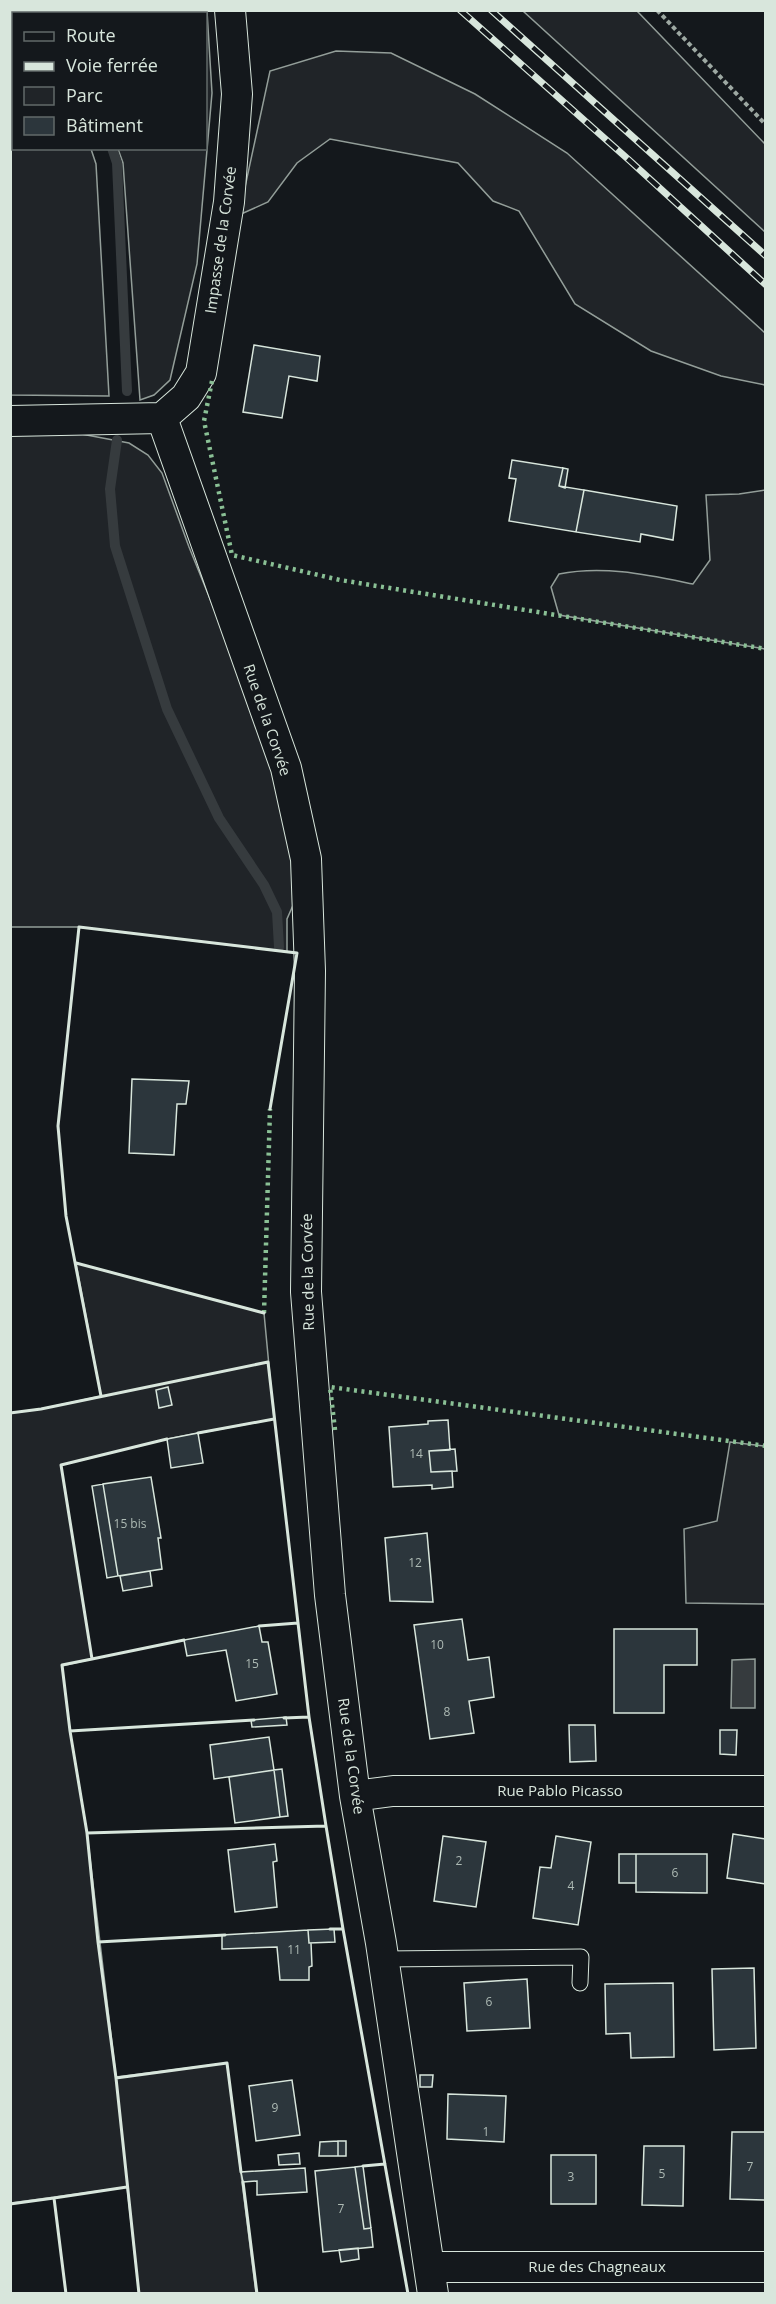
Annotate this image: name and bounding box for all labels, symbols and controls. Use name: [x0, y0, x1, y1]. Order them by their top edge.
legend: [12, 12, 207, 150]
text: Route: [66, 23, 116, 47]
text: Voie ferrée: [66, 53, 158, 77]
text: Parc: [66, 83, 103, 107]
text: Bâtiment: [66, 113, 143, 137]
street label: Impasse de la Corvée: [200, 165, 240, 315]
street label: Rue de la Corvée: [239, 661, 296, 778]
street label: Rue de la Corvée: [296, 1213, 318, 1331]
house number: 14: [409, 1445, 423, 1462]
house number: 15 bis: [114, 1515, 147, 1532]
house number: 12: [408, 1554, 422, 1571]
house number: 10: [430, 1636, 444, 1653]
house number: 15: [245, 1655, 259, 1672]
street label: Rue de la Corvée: [334, 1696, 370, 1815]
house number: 8: [444, 1703, 451, 1720]
street label: Rue Pablo Picasso: [497, 1780, 623, 1800]
house number: 2: [456, 1852, 463, 1869]
house number: 6: [672, 1864, 679, 1881]
house number: 4: [568, 1877, 575, 1894]
house number: 11: [287, 1941, 301, 1958]
house number: 6: [486, 1993, 493, 2010]
house number: 9: [272, 2099, 279, 2116]
house number: 1: [483, 2123, 489, 2140]
house number: 7: [747, 2158, 754, 2175]
house number: 5: [659, 2165, 666, 2182]
house number: 3: [568, 2168, 575, 2185]
house number: 7: [338, 2200, 345, 2217]
street label: Rue des Chagneaux: [528, 2256, 666, 2276]

